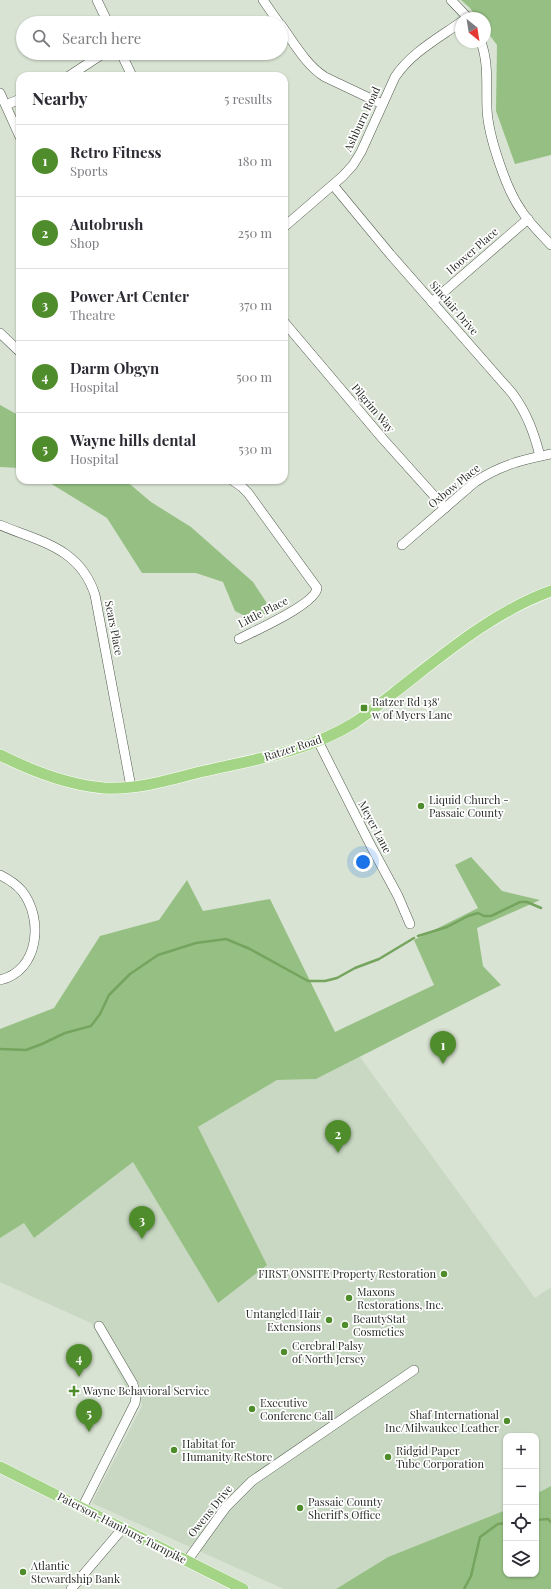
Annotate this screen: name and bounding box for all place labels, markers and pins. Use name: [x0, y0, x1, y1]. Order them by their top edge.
place label: Ratzer Rd 138' w of Myers Lane: [372, 694, 453, 722]
marker: Ratzer Rd 138' w of Myers Lane: [359, 703, 369, 713]
place label: Liquid Church - Passaic County: [429, 792, 509, 820]
marker: Liquid Church - Passaic County: [416, 801, 426, 811]
pin: 1: [430, 1031, 456, 1064]
pin: 2: [325, 1120, 351, 1153]
pin: 3: [129, 1206, 155, 1239]
place label: FIRST ONSITE Property Restoration: [258, 1266, 436, 1281]
marker: FIRST ONSITE Property Restoration: [439, 1269, 449, 1279]
place label: Maxons Restorations, Inc.: [357, 1284, 444, 1312]
marker: Maxons Restorations, Inc.: [344, 1293, 354, 1303]
place label: Untangled Hair Extensions: [246, 1306, 321, 1334]
place label: BeautyStat Cosmetics: [353, 1311, 406, 1339]
marker: Untangled Hair Extensions: [324, 1315, 334, 1325]
marker: BeautyStat Cosmetics: [340, 1320, 350, 1330]
place label: Cerebral Palsy of North Jersey: [292, 1338, 366, 1366]
pin: 4: [66, 1344, 92, 1377]
marker: Cerebral Palsy of North Jersey: [279, 1347, 289, 1357]
place label: Wayne Behavioral Service: [82, 1383, 210, 1398]
marker: Wayne Behavioral Service: [68, 1385, 80, 1397]
place label: Executive Conferenc Call: [260, 1395, 333, 1423]
pin: 5: [76, 1399, 102, 1432]
marker: Executive Conferenc Call: [247, 1404, 257, 1414]
place label: Shaf International Inc/Milwaukee Leather: [385, 1407, 499, 1435]
marker: Shaf International Inc/Milwaukee Leather: [502, 1416, 512, 1426]
place label: Habitat for Humanity ReStore: [182, 1436, 273, 1464]
place label: Ridgid Paper Tube Corporation: [396, 1443, 484, 1471]
marker: Habitat for Humanity ReStore: [169, 1445, 179, 1455]
marker: Ridgid Paper Tube Corporation: [383, 1452, 393, 1462]
place label: Passaic County Sheriff's Office: [308, 1494, 383, 1522]
marker: Passaic County Sheriff's Office: [295, 1503, 305, 1513]
place label: Atlantic Stewardship Bank: [30, 1558, 120, 1586]
marker: Atlantic Stewardship Bank: [18, 1567, 28, 1577]

